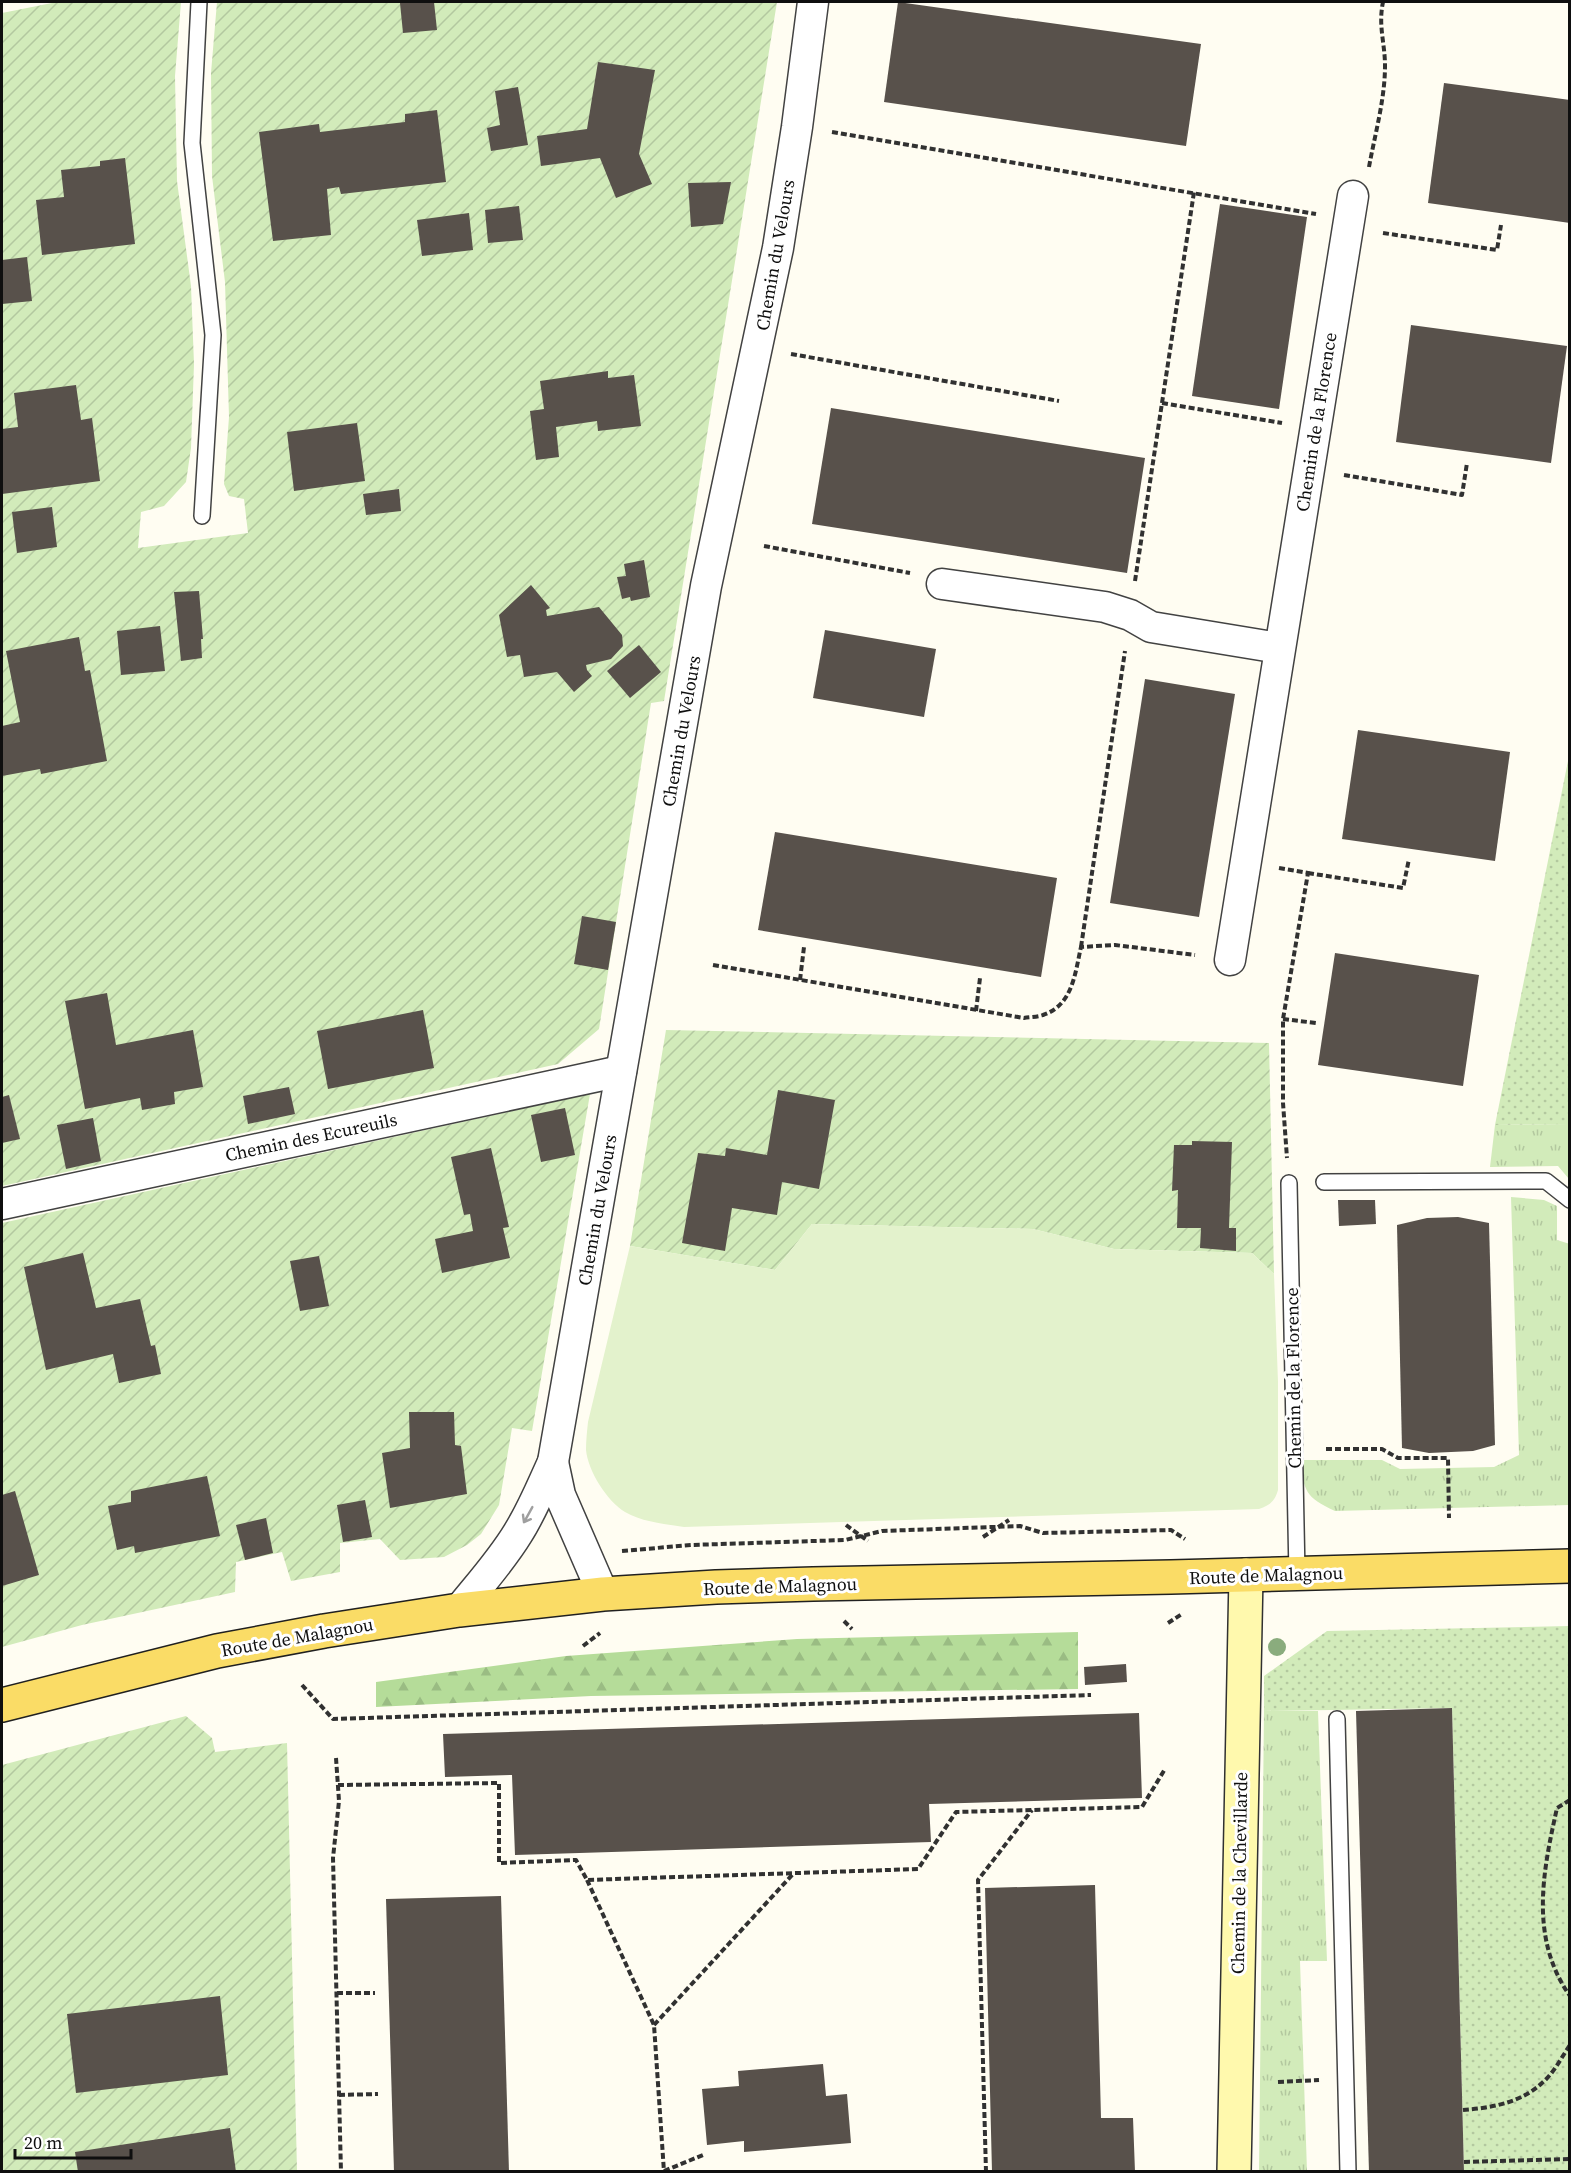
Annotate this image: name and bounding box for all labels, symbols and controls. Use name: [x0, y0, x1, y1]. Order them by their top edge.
street label: Chemin du Velours: [749, 177, 801, 332]
street label: Chemin de la Florence: [1289, 330, 1343, 514]
street label: Chemin du Velours: [655, 653, 707, 808]
street label: Chemin des Ecureuils: [223, 1107, 399, 1167]
street label: Chemin du Velours: [571, 1132, 623, 1287]
street label: Chemin de la Florence: [1279, 1287, 1307, 1469]
one-way arrow: [522, 1506, 533, 1524]
street label: Route de Malagnou: [1189, 1560, 1343, 1590]
street label: Route de Malagnou: [703, 1571, 857, 1601]
street label: Route de Malagnou: [219, 1611, 375, 1663]
street label: Chemin de la Chevillarde: [1225, 1772, 1253, 1974]
scale bar: [15, 2122, 130, 2160]
text: 20 m: [24, 2130, 62, 2155]

